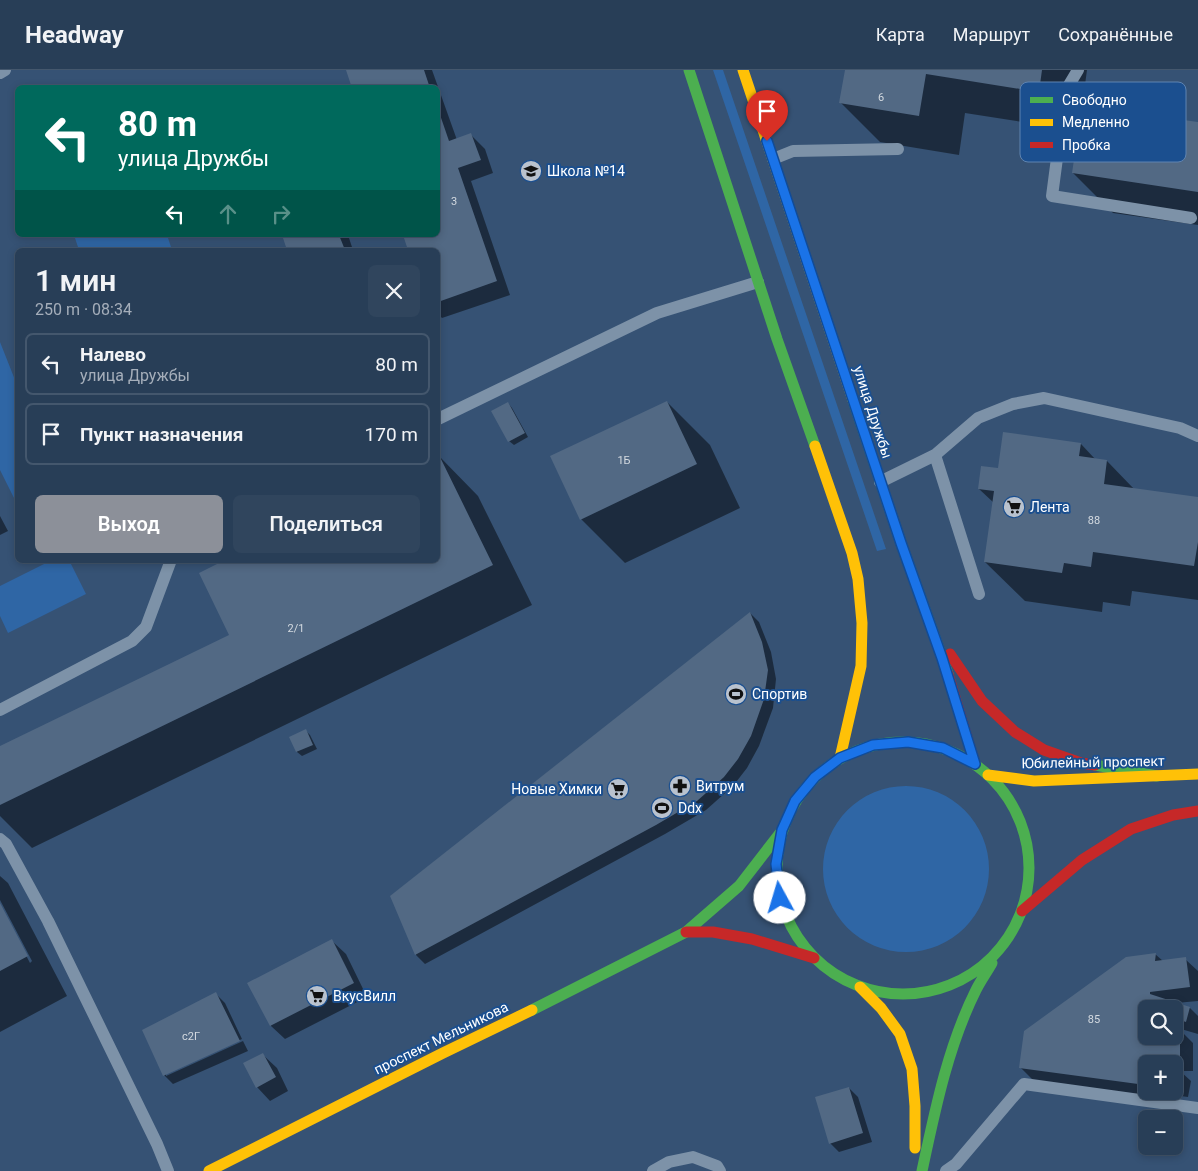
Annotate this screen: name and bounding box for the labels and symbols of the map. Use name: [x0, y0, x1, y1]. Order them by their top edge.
legend: [1020, 82, 1186, 162]
pin: [746, 90, 788, 141]
house number: 6: [878, 91, 884, 104]
text: Свободно: [1062, 92, 1127, 108]
text: Медленно: [1062, 114, 1130, 130]
text: Пробка: [1062, 137, 1111, 153]
school or university icon: Школа №14: [519, 159, 543, 183]
place label: Школа №14: [547, 163, 625, 179]
house number: 3: [451, 195, 457, 208]
street label: улица Дружбы: [851, 364, 895, 460]
house number: 1Б: [617, 454, 631, 467]
supermarket icon: Лента: [1002, 495, 1026, 519]
place label: Лента: [1030, 499, 1070, 515]
house number: 88: [1088, 514, 1100, 527]
house number: 2/1: [288, 622, 304, 635]
sports icon: Спортив: [724, 682, 748, 706]
place label: Спортив: [752, 686, 807, 702]
street label: Юбилейный проспект: [1021, 753, 1165, 771]
pharmacy icon: Витрум: [668, 774, 692, 798]
supermarket icon: Новые Химки: [606, 777, 630, 801]
place label: Витрум: [696, 778, 744, 794]
place label: Новые Химки: [511, 781, 602, 797]
sports icon: Ddx: [650, 796, 674, 820]
place label: Ddx: [678, 800, 702, 816]
position arrow: [753, 871, 805, 923]
supermarket icon: ВкусВилл: [305, 984, 329, 1008]
place label: ВкусВилл: [333, 988, 396, 1004]
street label: проспект Мельникова: [371, 999, 511, 1077]
house number: 85: [1088, 1013, 1100, 1026]
house number: с2Г: [182, 1030, 200, 1043]

